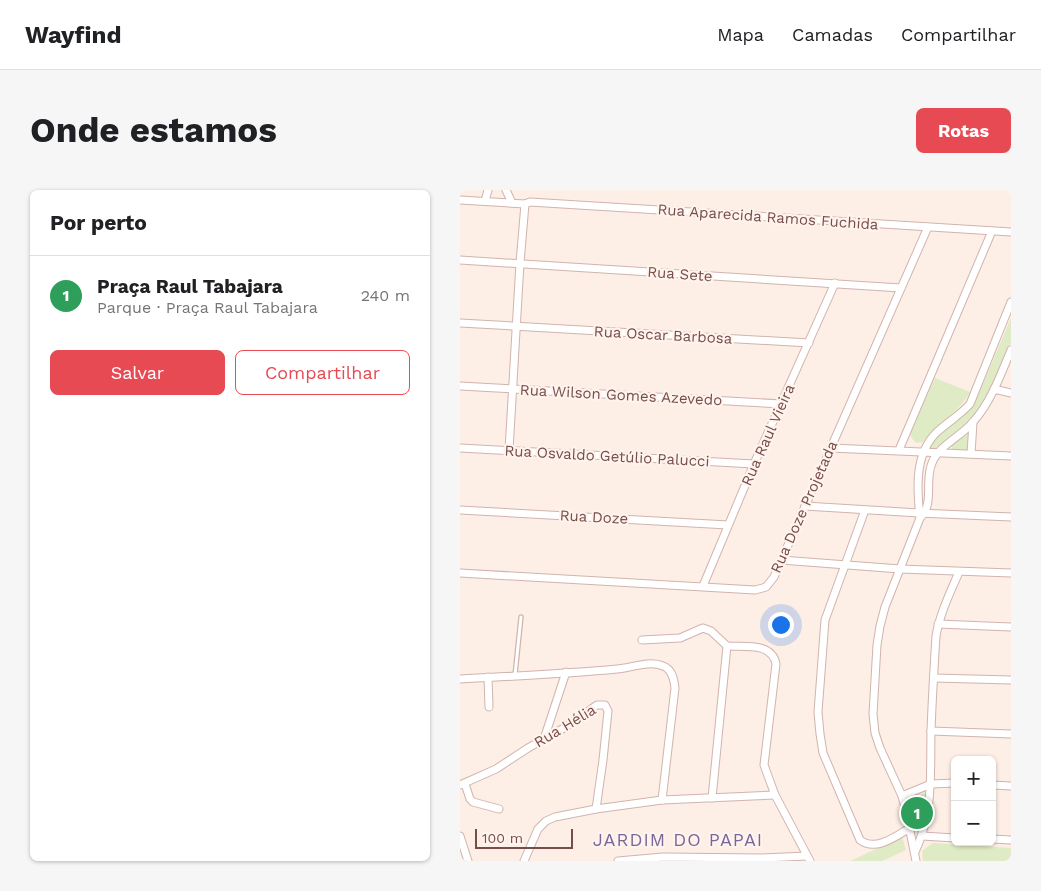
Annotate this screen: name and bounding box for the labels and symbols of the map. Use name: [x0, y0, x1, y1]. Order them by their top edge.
street label: Rua Aparecida Ramos Fuchida: [657, 200, 879, 234]
street label: Rua Sete: [647, 263, 713, 285]
street label: Rua Oscar Barbosa: [593, 322, 733, 348]
street label: Rua Wilson Gomes Azevedo: [519, 381, 723, 409]
street label: Rua Raul Vieira: [738, 381, 799, 489]
street label: Rua Doze Projetada: [767, 438, 841, 576]
street label: Rua Osvaldo Getúlio Palucci: [504, 442, 710, 470]
street label: Rua Doze: [559, 506, 629, 528]
your location: [768, 612, 794, 638]
street label: Rua Hélia: [531, 700, 600, 751]
pin: 1: [901, 794, 933, 832]
scale bar: [475, 826, 572, 849]
district label: JARDIM DO PAPAI: [593, 829, 763, 850]

